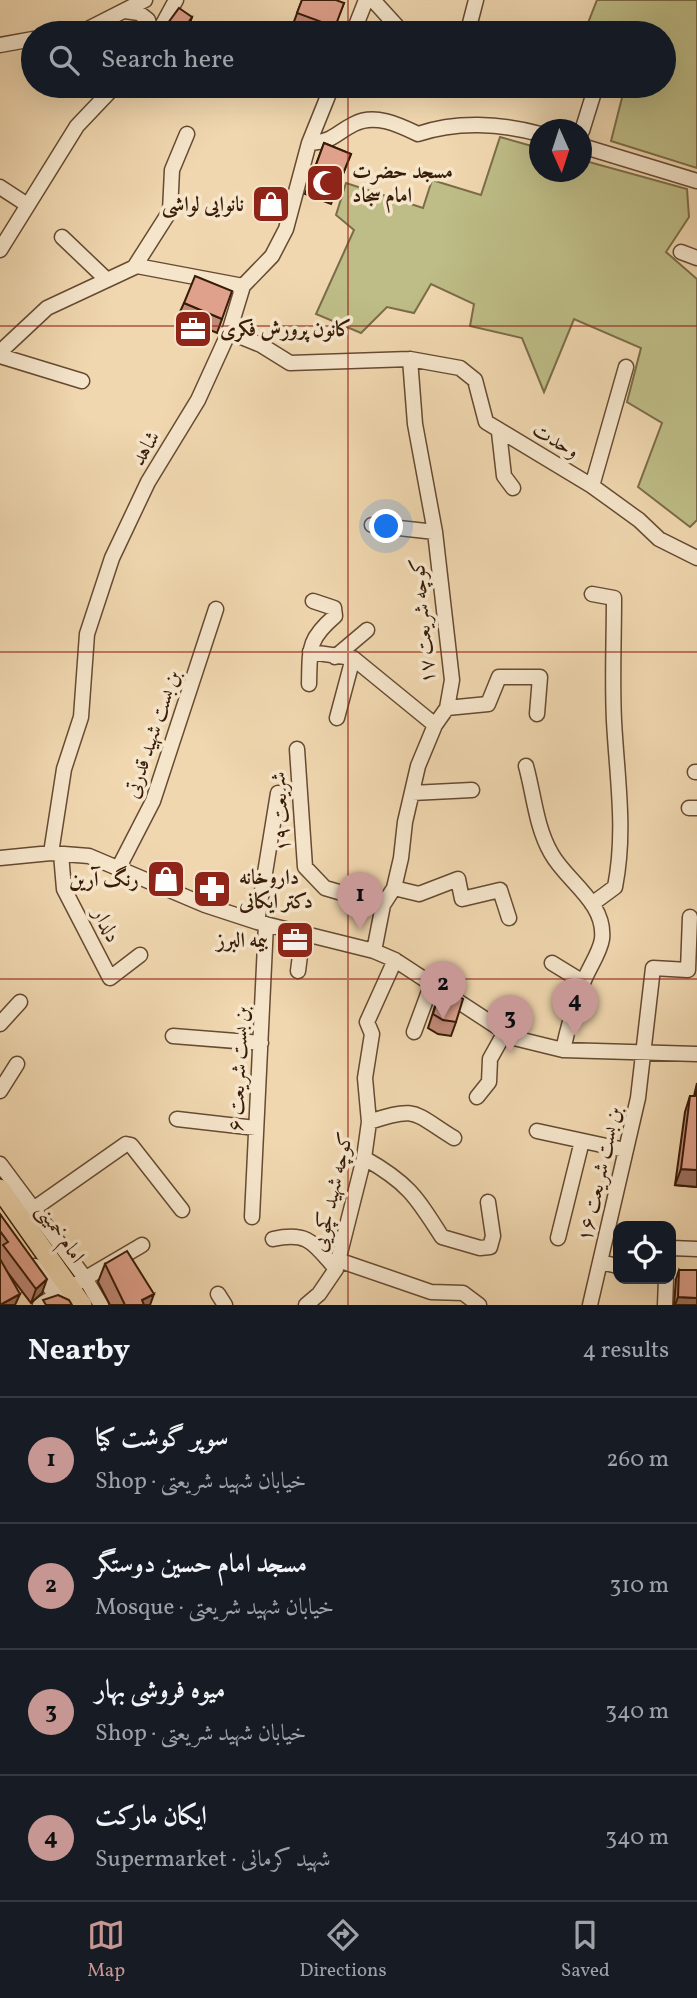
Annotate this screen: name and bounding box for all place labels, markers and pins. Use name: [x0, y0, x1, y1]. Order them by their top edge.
place label: مسجد حضرت امام سجاد: [352, 158, 453, 214]
mosque icon: مسجد حضرت امام سجاد: [304, 162, 346, 204]
shop icon: نانوایی لواشی: [250, 183, 292, 225]
place label: نانوایی لواشی: [162, 191, 244, 220]
office icon: کانون پرورش فکری: [172, 308, 214, 350]
place label: کانون پرورش فکری: [220, 316, 352, 345]
shop icon: رنگ آرین: [145, 858, 187, 900]
place label: داروخانه دکتر ایکانی: [238, 864, 313, 917]
place label: رنگ آرین: [69, 865, 139, 895]
pharmacy icon: داروخانه دکتر ایکانی: [191, 868, 233, 910]
pin: 1: [337, 872, 383, 930]
office icon: بیمه البرز: [274, 919, 316, 961]
place label: بیمه البرز: [215, 927, 269, 956]
pin: 2: [420, 961, 466, 1019]
pin: 4: [552, 978, 598, 1036]
pin: 3: [487, 995, 533, 1053]

